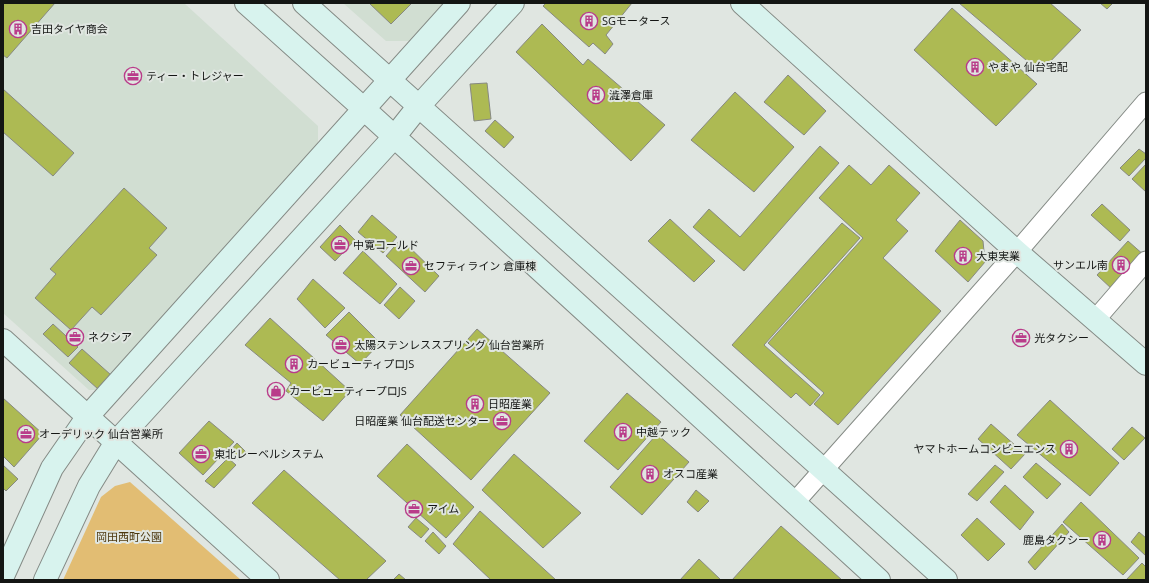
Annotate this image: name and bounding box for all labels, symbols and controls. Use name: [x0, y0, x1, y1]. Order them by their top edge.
building icon: SGモータース: [579, 11, 599, 31]
place label: SGモータース: [602, 13, 670, 28]
building icon: 吉田タイヤ商会: [8, 19, 28, 39]
place label: 吉田タイヤ商会: [31, 21, 108, 36]
building icon: やまや 仙台宅配: [965, 57, 985, 77]
place label: やまや 仙台宅配: [988, 59, 1068, 74]
office icon: ティー・トレジャー: [123, 66, 143, 86]
place label: ティー・トレジャー: [146, 68, 244, 83]
building icon: 澁澤倉庫: [586, 85, 606, 105]
place label: 澁澤倉庫: [609, 87, 653, 102]
office icon: 中寛コールド: [330, 235, 350, 255]
place label: 中寛コールド: [353, 237, 419, 252]
building icon: 大東実業: [953, 246, 973, 266]
place label: 大東実業: [976, 248, 1020, 263]
building icon: サンエル南: [1111, 255, 1131, 275]
office icon: セフティライン 倉庫棟: [401, 256, 421, 276]
place label: サンエル南: [1053, 257, 1108, 272]
place label: セフティライン 倉庫棟: [424, 258, 536, 273]
office icon: ネクシア: [65, 327, 85, 347]
office icon: 光タクシー: [1011, 328, 1031, 348]
place label: ネクシア: [88, 329, 132, 344]
place label: 光タクシー: [1034, 330, 1089, 345]
office icon: 太陽ステンレススプリング 仙台営業所: [331, 335, 351, 355]
place label: 太陽ステンレススプリング 仙台営業所: [354, 337, 545, 352]
building icon: カービューティプロJS: [284, 354, 304, 374]
place label: カービューティプロJS: [307, 356, 414, 371]
shop icon: カービューティープロJS: [266, 381, 286, 401]
place label: カービューティープロJS: [289, 383, 407, 398]
building icon: 日昭産業: [465, 394, 485, 414]
place label: 日昭産業: [488, 396, 532, 411]
office icon: 日昭産業 仙台配送センター: [492, 411, 512, 431]
place label: 日昭産業 仙台配送センター: [354, 413, 489, 428]
building icon: 中越テック: [613, 422, 633, 442]
office icon: オーデリック 仙台営業所: [16, 424, 36, 444]
place label: 中越テック: [636, 424, 691, 439]
place label: オーデリック 仙台営業所: [39, 426, 164, 441]
building icon: ヤマトホームコンビニエンス: [1059, 439, 1079, 459]
place label: ヤマトホームコンビニエンス: [914, 441, 1056, 456]
office icon: 東北レーベルシステム: [191, 444, 211, 464]
place label: 東北レーベルシステム: [214, 446, 324, 461]
building icon: オスコ産業: [640, 464, 660, 484]
place label: オスコ産業: [663, 466, 718, 481]
office icon: アイム: [404, 499, 424, 519]
place label: アイム: [427, 501, 459, 516]
park label: 岡田西町公園: [96, 529, 162, 544]
building icon: 鹿島タクシー: [1092, 530, 1112, 550]
place label: 鹿島タクシー: [1023, 532, 1089, 547]

